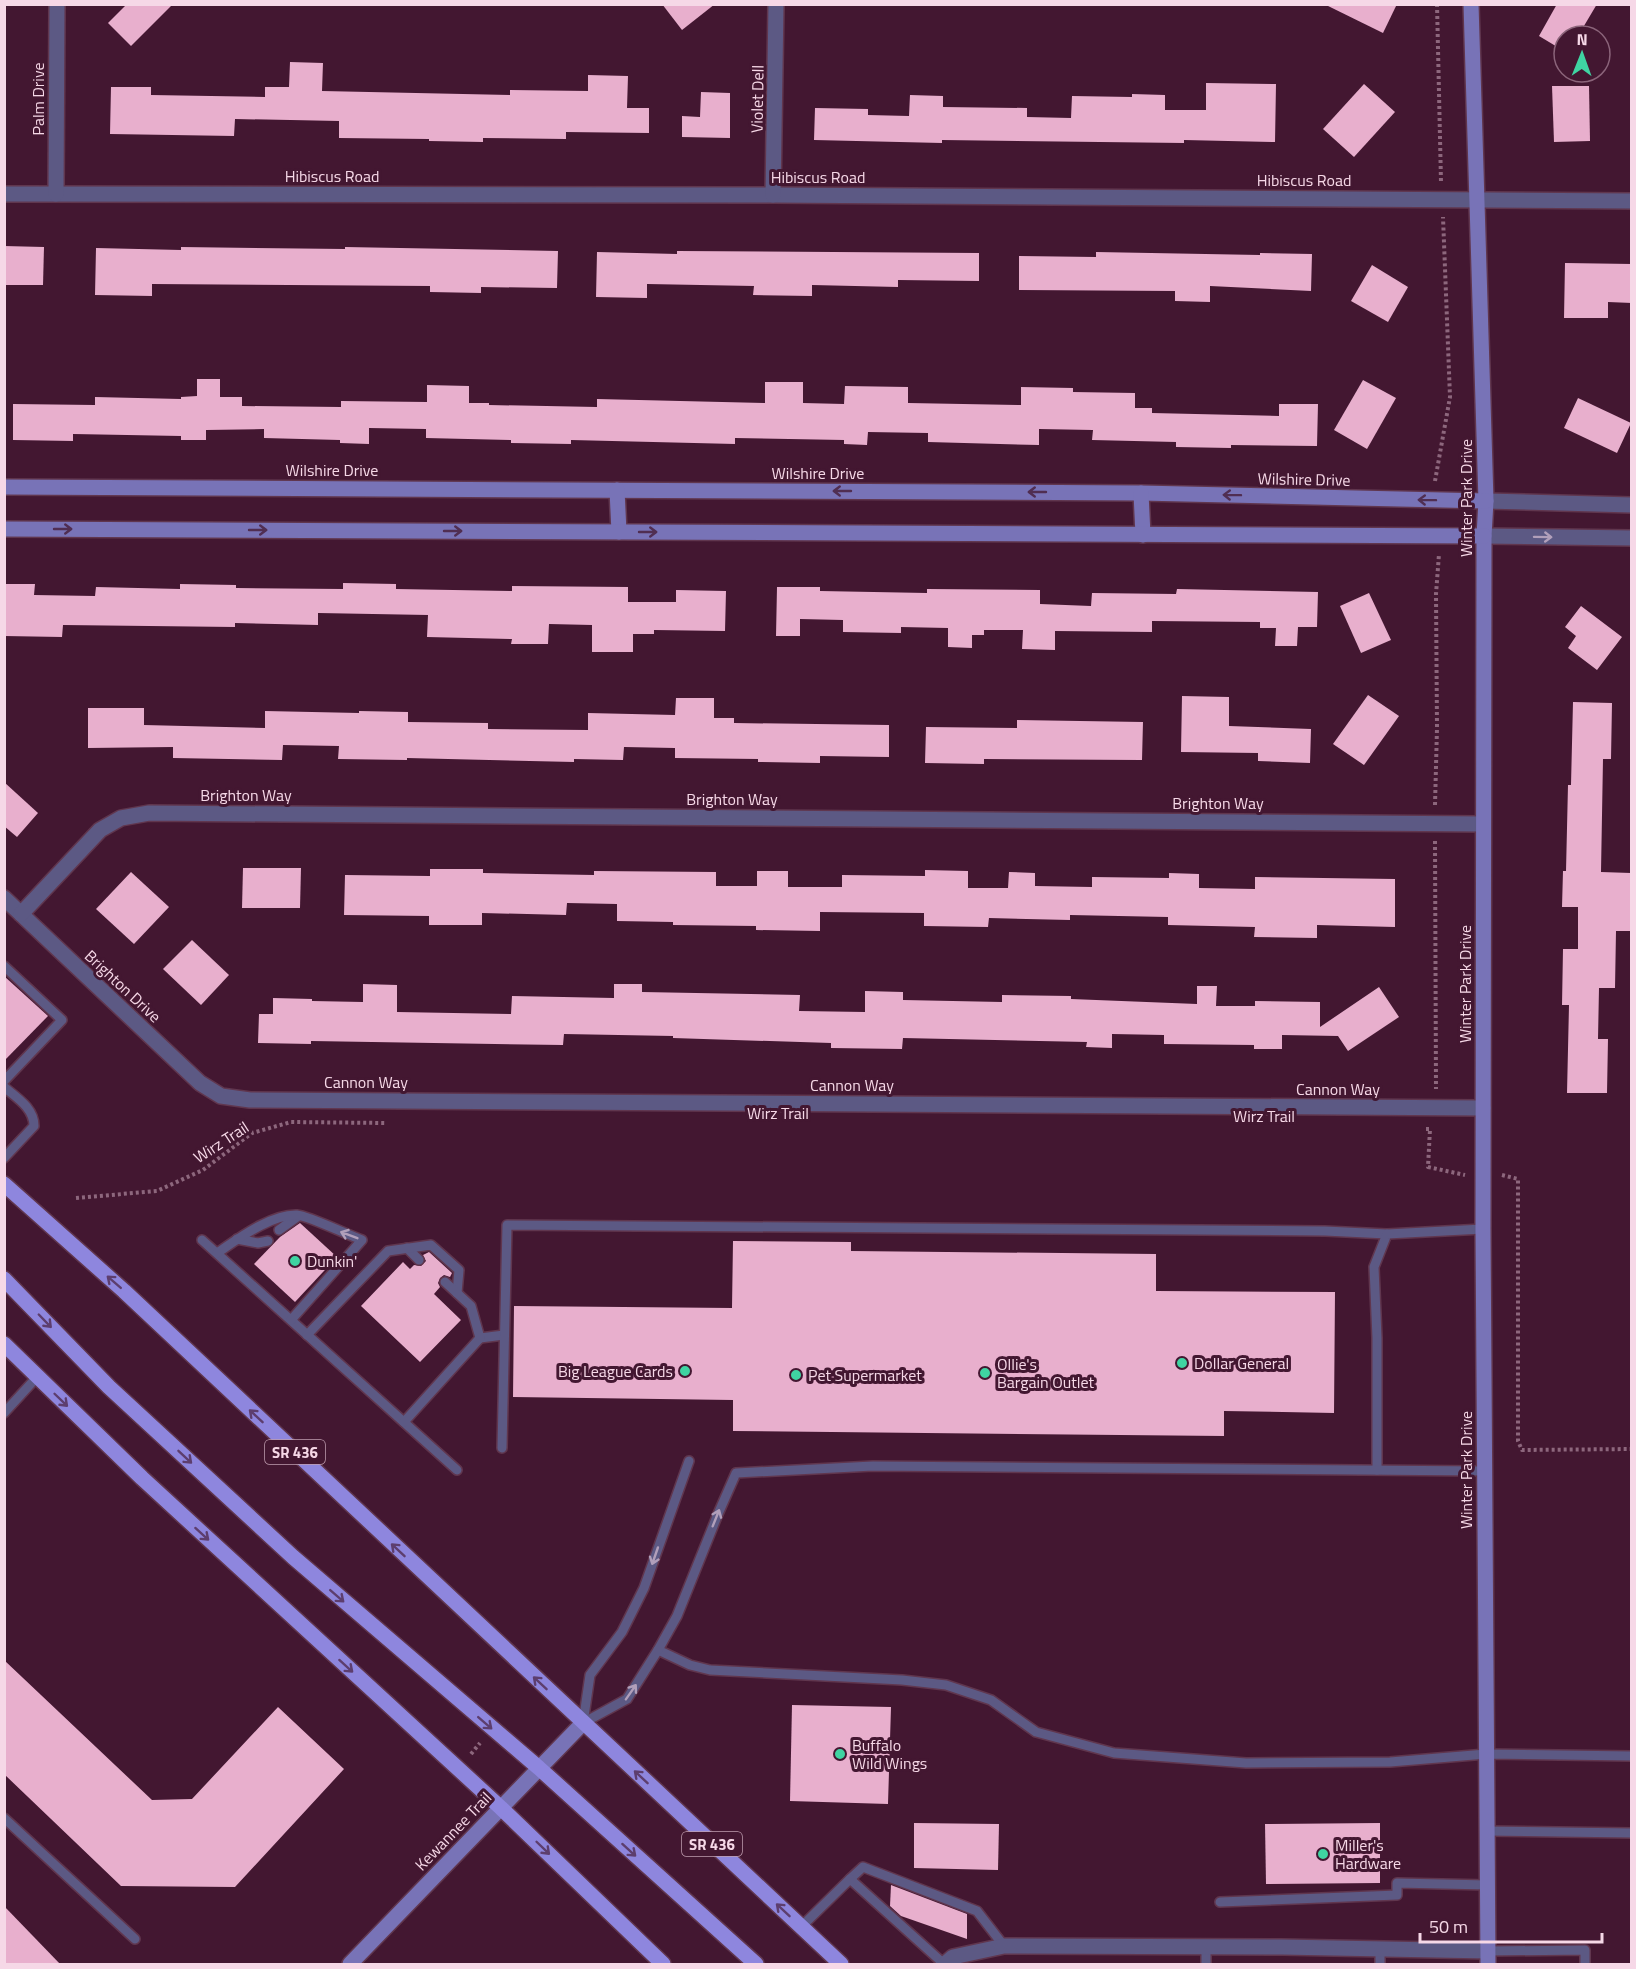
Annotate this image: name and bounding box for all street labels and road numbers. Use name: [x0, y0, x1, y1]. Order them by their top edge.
street label: Palm Drive: [26, 62, 50, 136]
street label: Violet Dell: [744, 65, 770, 133]
street label: Hibiscus Road: [285, 164, 379, 188]
street label: Hibiscus Road: [771, 165, 865, 189]
street label: Hibiscus Road: [1257, 168, 1351, 192]
street label: Winter Park Drive: [1454, 439, 1478, 557]
street label: Wilshire Drive: [286, 458, 378, 482]
street label: Wilshire Drive: [772, 461, 864, 485]
street label: Wilshire Drive: [1257, 466, 1351, 492]
street label: Brighton Way: [200, 783, 292, 807]
street label: Brighton Way: [686, 787, 778, 811]
street label: Brighton Way: [1172, 791, 1264, 815]
street label: Winter Park Drive: [1453, 925, 1477, 1043]
street label: Brighton Drive: [79, 944, 167, 1028]
street label: Cannon Way: [324, 1070, 408, 1094]
street label: Cannon Way: [810, 1073, 894, 1097]
street label: Cannon Way: [1296, 1077, 1380, 1101]
street label: Wirz Trail: [747, 1101, 809, 1125]
street label: Wirz Trail: [1233, 1104, 1295, 1128]
street label: Wirz Trail: [189, 1115, 253, 1169]
street label: Winter Park Drive: [1454, 1411, 1478, 1529]
road number: SR 436: [265, 1440, 325, 1464]
street label: Kewannee Trail: [409, 1786, 497, 1876]
road number: SR 436: [682, 1832, 742, 1856]

